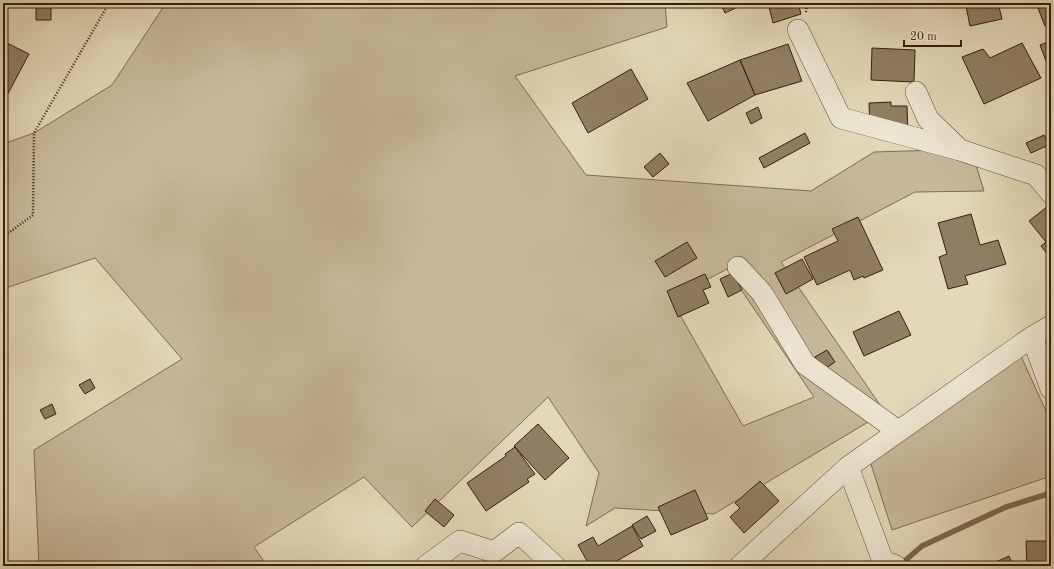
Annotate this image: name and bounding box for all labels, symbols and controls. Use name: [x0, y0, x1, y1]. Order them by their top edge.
scale bar: [904, 22, 961, 48]
text: 20 m: [910, 31, 937, 43]

